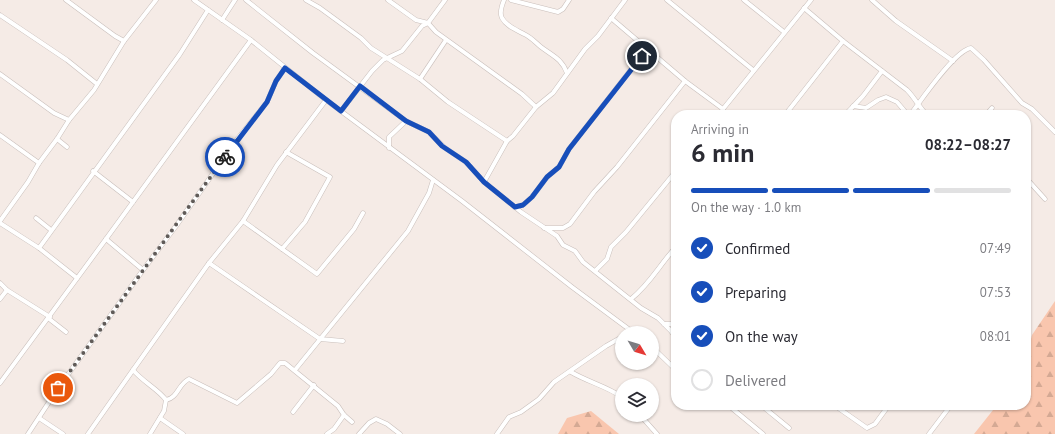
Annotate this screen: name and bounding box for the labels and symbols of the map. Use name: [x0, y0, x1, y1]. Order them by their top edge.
pin: [625, 39, 659, 73]
courier: [205, 137, 245, 177]
north arrow: [615, 326, 659, 370]
pin: [41, 371, 75, 405]

